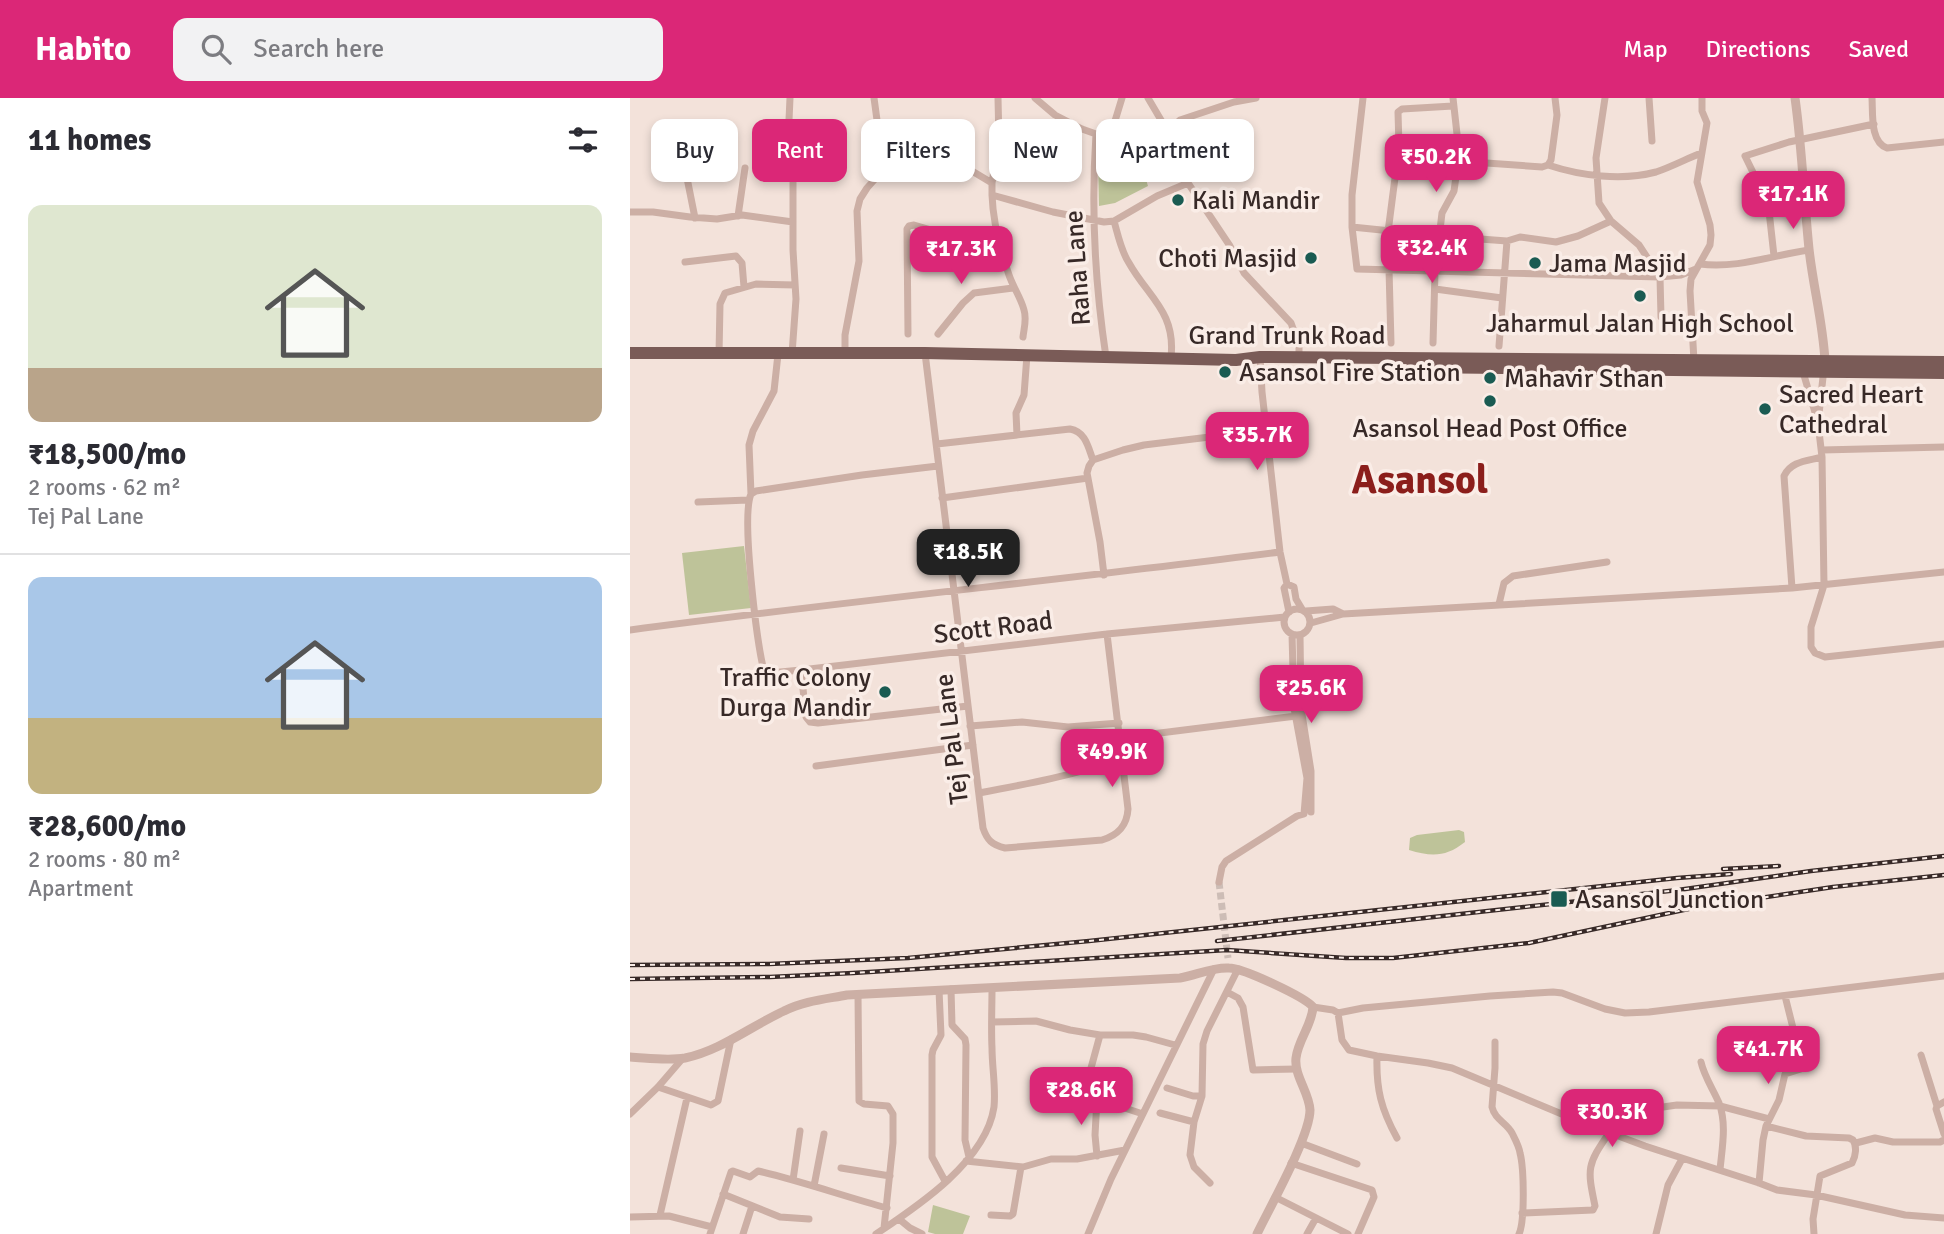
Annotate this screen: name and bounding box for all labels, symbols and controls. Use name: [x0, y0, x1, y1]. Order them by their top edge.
search box: [173, 18, 663, 81]
text: Habito: [35, 29, 131, 70]
icon: search: [197, 30, 235, 68]
text: Search here: [253, 33, 384, 65]
text: Map: [1623, 34, 1668, 64]
text: Directions: [1706, 34, 1811, 64]
text: Saved: [1849, 34, 1909, 64]
chip: Buy: [651, 119, 738, 182]
chip: Rent: [752, 119, 847, 182]
chip: Filters: [861, 119, 975, 182]
chip: New: [989, 119, 1082, 182]
chip: Apartment: [1096, 119, 1254, 182]
icon: filters: [564, 121, 602, 159]
text: 11 homes: [28, 122, 151, 159]
pin: ₹50.2K: [1379, 134, 1493, 194]
text: ₹50.2K: [1401, 142, 1471, 171]
pin: ₹17.1K: [1736, 172, 1850, 231]
text: ₹17.1K: [1758, 179, 1828, 208]
place label: Kali Mandir: [1192, 185, 1320, 217]
marker: Kali Mandir: [1170, 192, 1186, 208]
street label: Raha Lane: [1058, 209, 1098, 327]
pin: ₹17.3K: [904, 226, 1018, 286]
pin: ₹32.4K: [1375, 226, 1489, 285]
text: ₹32.4K: [1397, 233, 1467, 262]
text: ₹17.3K: [926, 234, 996, 263]
place label: Choti Masjid: [1158, 243, 1297, 275]
place label: Jama Masjid: [1549, 248, 1686, 280]
icon: home: [252, 250, 378, 376]
marker: Choti Masjid: [1303, 250, 1319, 266]
marker: Jama Masjid: [1527, 255, 1543, 271]
marker: Jaharmul Jalan High School: [1632, 288, 1648, 304]
place label: Jaharmul Jalan High School: [1486, 308, 1794, 340]
street label: Grand Trunk Road: [1189, 320, 1385, 352]
place label: Asansol Fire Station: [1239, 357, 1461, 389]
place label: Mahavir Sthan: [1504, 363, 1664, 395]
marker: Asansol Fire Station: [1217, 364, 1233, 380]
marker: Mahavir Sthan: [1482, 370, 1498, 386]
place label: Sacred Heart Cathedral: [1779, 379, 1923, 441]
marker: Asansol Head Post Office: [1482, 393, 1498, 409]
marker: Sacred Heart Cathedral: [1757, 401, 1773, 417]
pin: ₹35.7K: [1200, 412, 1314, 472]
place label: Asansol Head Post Office: [1352, 413, 1628, 445]
text: ₹35.7K: [1222, 420, 1292, 449]
text: ₹18,500/mo: [28, 436, 186, 473]
district label: Asansol: [1352, 455, 1488, 505]
text: 2 rooms · 62 m²: [28, 473, 181, 502]
text: Tej Pal Lane: [28, 502, 144, 531]
pin: ₹18.5K: [911, 530, 1025, 589]
text: ₹18.5K: [933, 537, 1003, 566]
street label: Scott Road: [932, 605, 1054, 651]
icon: home: [252, 622, 378, 748]
place label: Traffic Colony Durga Mandir: [719, 662, 871, 724]
pin: ₹25.6K: [1254, 666, 1368, 725]
street label: Tej Pal Lane: [928, 672, 976, 806]
text: ₹25.6K: [1276, 673, 1346, 702]
marker: Traffic Colony Durga Mandir: [877, 684, 893, 700]
pin: ₹49.9K: [1055, 730, 1169, 789]
text: ₹49.9K: [1077, 737, 1147, 766]
text: ₹28,600/mo: [28, 808, 186, 845]
text: 2 rooms · 80 m²: [28, 845, 181, 874]
text: Apartment: [28, 874, 133, 903]
place label: Asansol Junction: [1575, 884, 1764, 916]
marker: Asansol Junction: [1549, 889, 1569, 909]
pin: ₹41.7K: [1711, 1026, 1825, 1086]
text: ₹41.7K: [1733, 1034, 1803, 1063]
pin: ₹28.6K: [1024, 1068, 1138, 1127]
text: ₹28.6K: [1046, 1075, 1116, 1104]
pin: ₹30.3K: [1555, 1090, 1669, 1149]
text: ₹30.3K: [1577, 1097, 1647, 1126]

